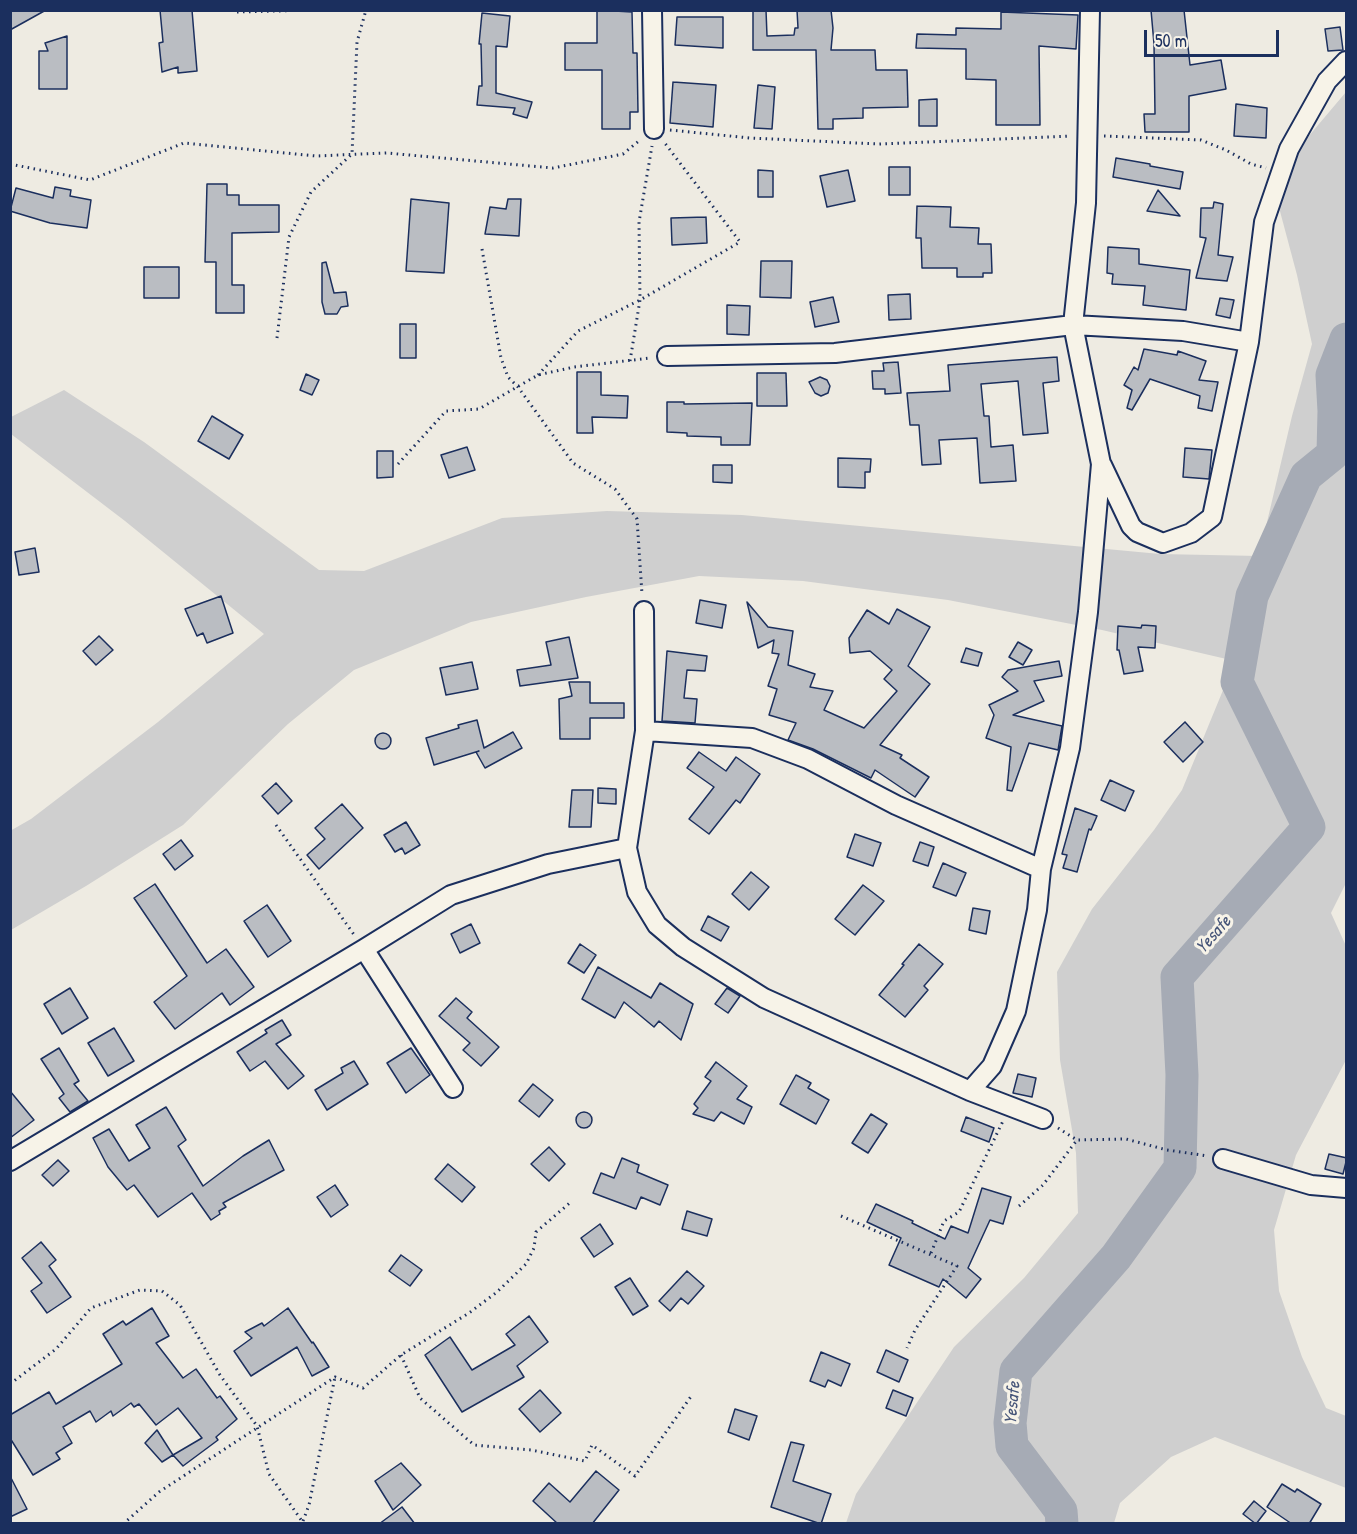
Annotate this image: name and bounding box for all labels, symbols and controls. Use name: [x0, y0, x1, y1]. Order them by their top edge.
scale bar: [1147, 18, 1282, 56]
text: 50 m: [1155, 28, 1187, 53]
water label: Yesafe: [1192, 912, 1236, 958]
water label: Yesafe: [1000, 1381, 1026, 1425]

